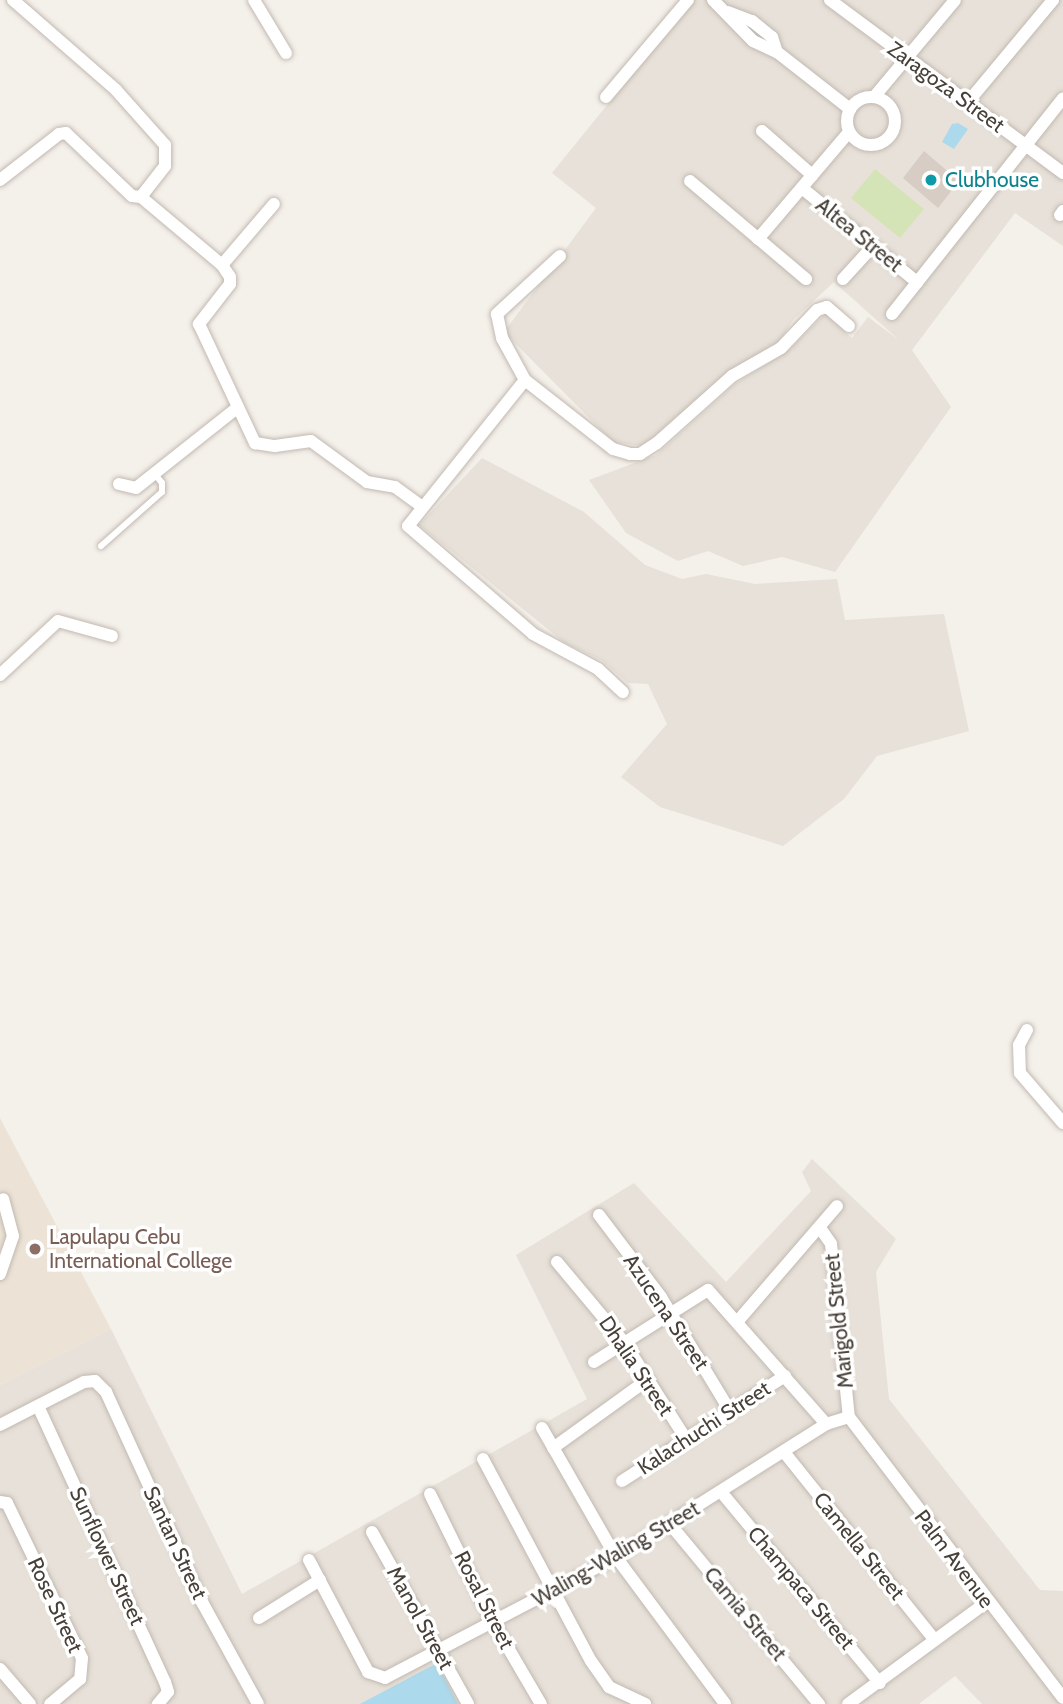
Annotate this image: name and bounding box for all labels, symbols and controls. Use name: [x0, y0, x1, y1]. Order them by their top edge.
street label: Zaragoza Street: [883, 36, 1009, 138]
place label: Clubhouse: [945, 167, 1039, 193]
marker: Clubhouse: [923, 172, 939, 188]
street label: Altea Street: [811, 192, 907, 278]
place label: Lapulapu Cebu International College: [49, 1224, 232, 1274]
marker: Lapulapu Cebu International College: [27, 1241, 43, 1257]
street label: Azucena Street: [618, 1249, 714, 1375]
street label: Marigold Street: [819, 1252, 859, 1390]
street label: Dhalia Street: [593, 1311, 679, 1421]
street label: Kalachuchi Street: [633, 1376, 775, 1480]
street label: Sunflower Street: [64, 1483, 150, 1629]
street label: Santan Street: [138, 1483, 212, 1603]
street label: Camella Street: [808, 1487, 910, 1605]
street label: Waling-Waling Street: [528, 1496, 704, 1612]
street label: Palm Avenue: [909, 1505, 999, 1613]
street label: Champaca Street: [742, 1521, 860, 1655]
street label: Rosal Street: [449, 1547, 519, 1653]
street label: Rose Street: [22, 1553, 88, 1657]
street label: Manol Street: [381, 1562, 459, 1674]
street label: Camia Street: [698, 1562, 792, 1666]

